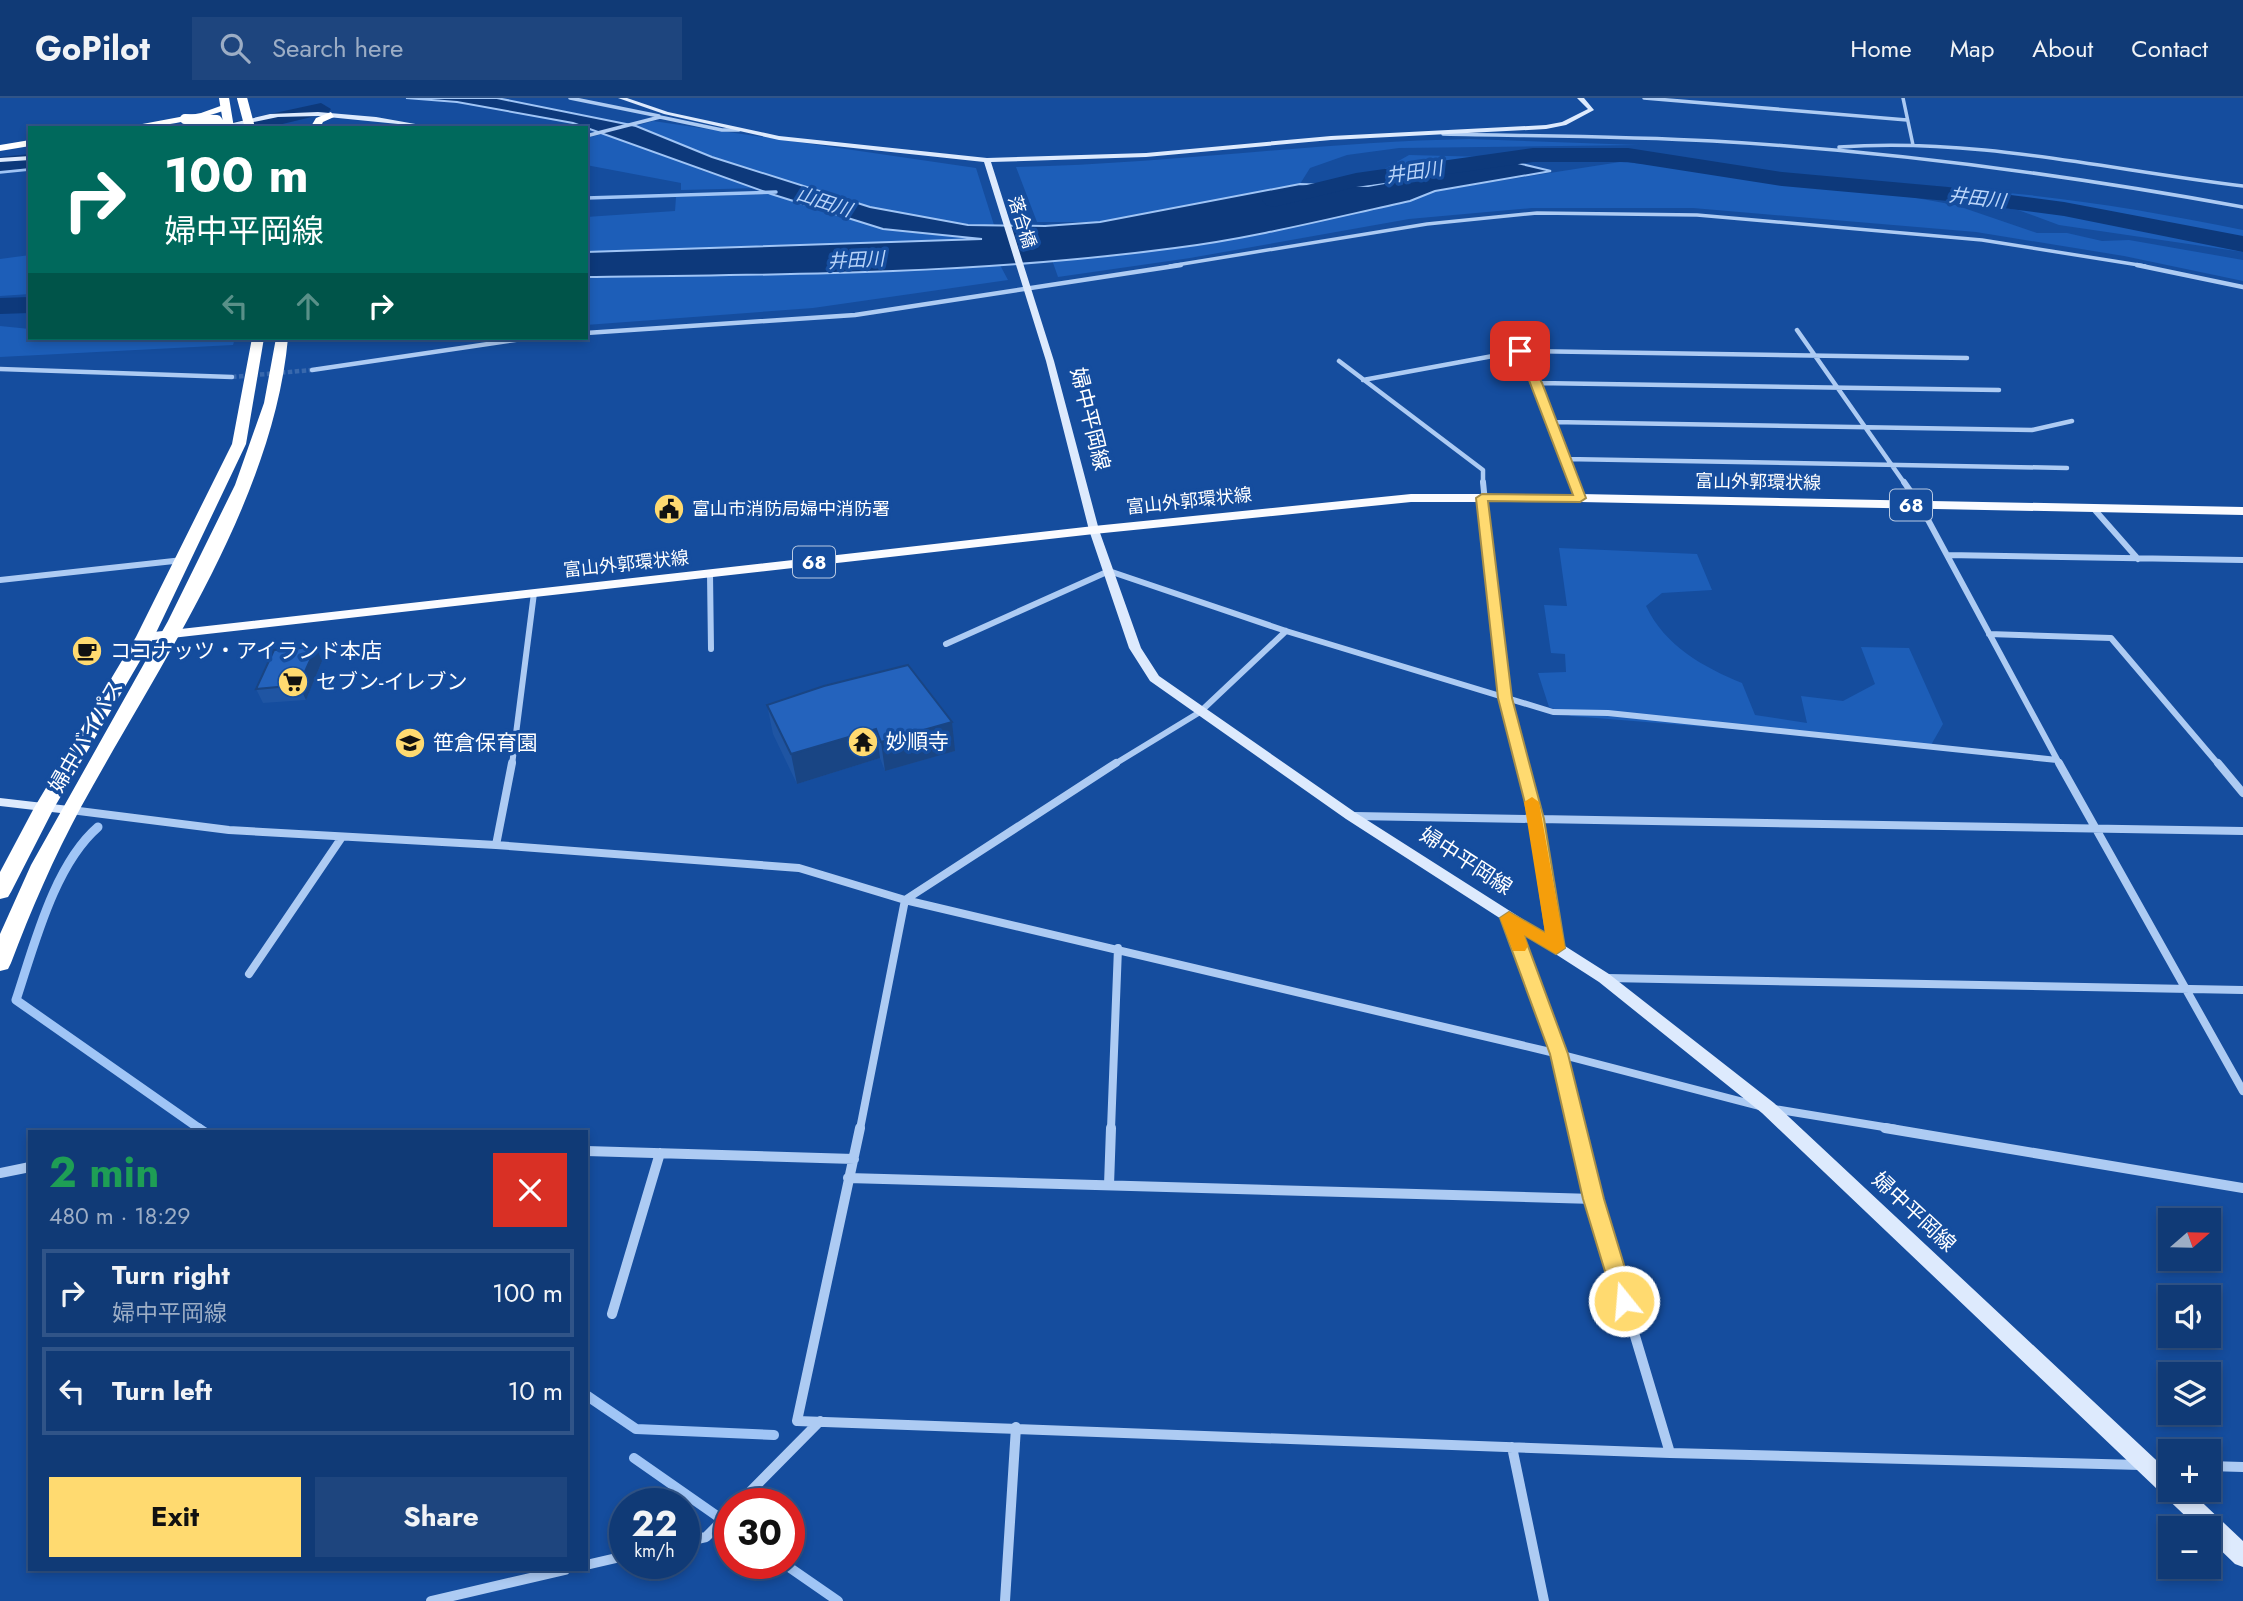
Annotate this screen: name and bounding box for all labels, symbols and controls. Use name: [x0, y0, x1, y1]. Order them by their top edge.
search box: [192, 17, 682, 80]
text: GoPilot: [35, 25, 150, 72]
icon: search: [216, 29, 254, 67]
text: Search here: [272, 29, 403, 67]
text: Home: [1850, 31, 1912, 66]
text: Map: [1950, 31, 1994, 66]
text: About: [2032, 31, 2093, 66]
text: Contact: [2131, 31, 2208, 66]
text: 100 m: [164, 140, 309, 210]
icon: right: [49, 154, 140, 245]
water label: 井田川: [1384, 154, 1446, 189]
water label: 山田川: [793, 180, 857, 224]
water label: 井田川: [1947, 181, 2009, 215]
street label: 落合橋: [1002, 192, 1042, 252]
text: 婦中平岡線: [164, 208, 324, 254]
water label: 井田川: [827, 245, 887, 275]
icon: left: [216, 287, 254, 325]
icon: ahead: [289, 287, 327, 325]
icon: right: [362, 287, 400, 325]
pin: [1490, 321, 1550, 381]
icon: arrive: [1501, 332, 1539, 370]
street label: 婦中平岡線: [1063, 364, 1117, 474]
street label: 富山外郭環状線: [1695, 468, 1821, 496]
street label: 富山外郭環状線: [1125, 481, 1253, 521]
road number: 68: [1890, 490, 1932, 520]
public building icon: 富山市消防局婦中消防署: [652, 492, 686, 526]
place label: 富山市消防局婦中消防署: [692, 496, 890, 522]
street label: 富山外郭環状線: [562, 544, 690, 584]
road number: 68: [793, 547, 835, 578]
cafe icon: ココナッツ・アイランド本店: [70, 634, 104, 668]
place label: ココナッツ・アイランド本店: [110, 636, 382, 666]
supermarket icon: セブン-イレブン: [276, 665, 310, 699]
place label: セブン-イレブン: [316, 667, 467, 697]
street label: 婦中バイパス: [42, 674, 130, 798]
temple icon: 妙順寺: [846, 725, 880, 759]
school or university icon: 笹倉保育園: [393, 726, 427, 760]
place label: 妙順寺: [886, 727, 949, 757]
place label: 笹倉保育園: [433, 728, 538, 758]
street label: 婦中平岡線: [1414, 820, 1518, 902]
text: 2 min: [49, 1142, 159, 1203]
button: close: [493, 1153, 567, 1227]
street label: 婦中平岡線: [1865, 1165, 1963, 1259]
text: 480 m · 18:29: [49, 1199, 190, 1233]
north arrow: [2158, 1208, 2221, 1270]
map controls: [2158, 1208, 2221, 1579]
text: Turn right: [112, 1256, 230, 1294]
position arrow: [1587, 1264, 1661, 1338]
icon: right: [53, 1274, 91, 1312]
text: 100 m: [492, 1274, 563, 1312]
button: sound: [2158, 1285, 2221, 1348]
text: 婦中平岡線: [112, 1296, 227, 1330]
button: layers: [2158, 1362, 2221, 1425]
icon: left: [53, 1372, 91, 1410]
text: Turn left: [112, 1372, 212, 1410]
text: 10 m: [508, 1372, 563, 1410]
button: +: [2158, 1439, 2221, 1502]
button: Exit: [49, 1477, 301, 1557]
button: Share: [315, 1477, 567, 1557]
speed limit sign: 30: [714, 1488, 805, 1579]
text: 22: [632, 1499, 677, 1549]
button: −: [2158, 1516, 2221, 1579]
text: km/h: [634, 1538, 675, 1564]

